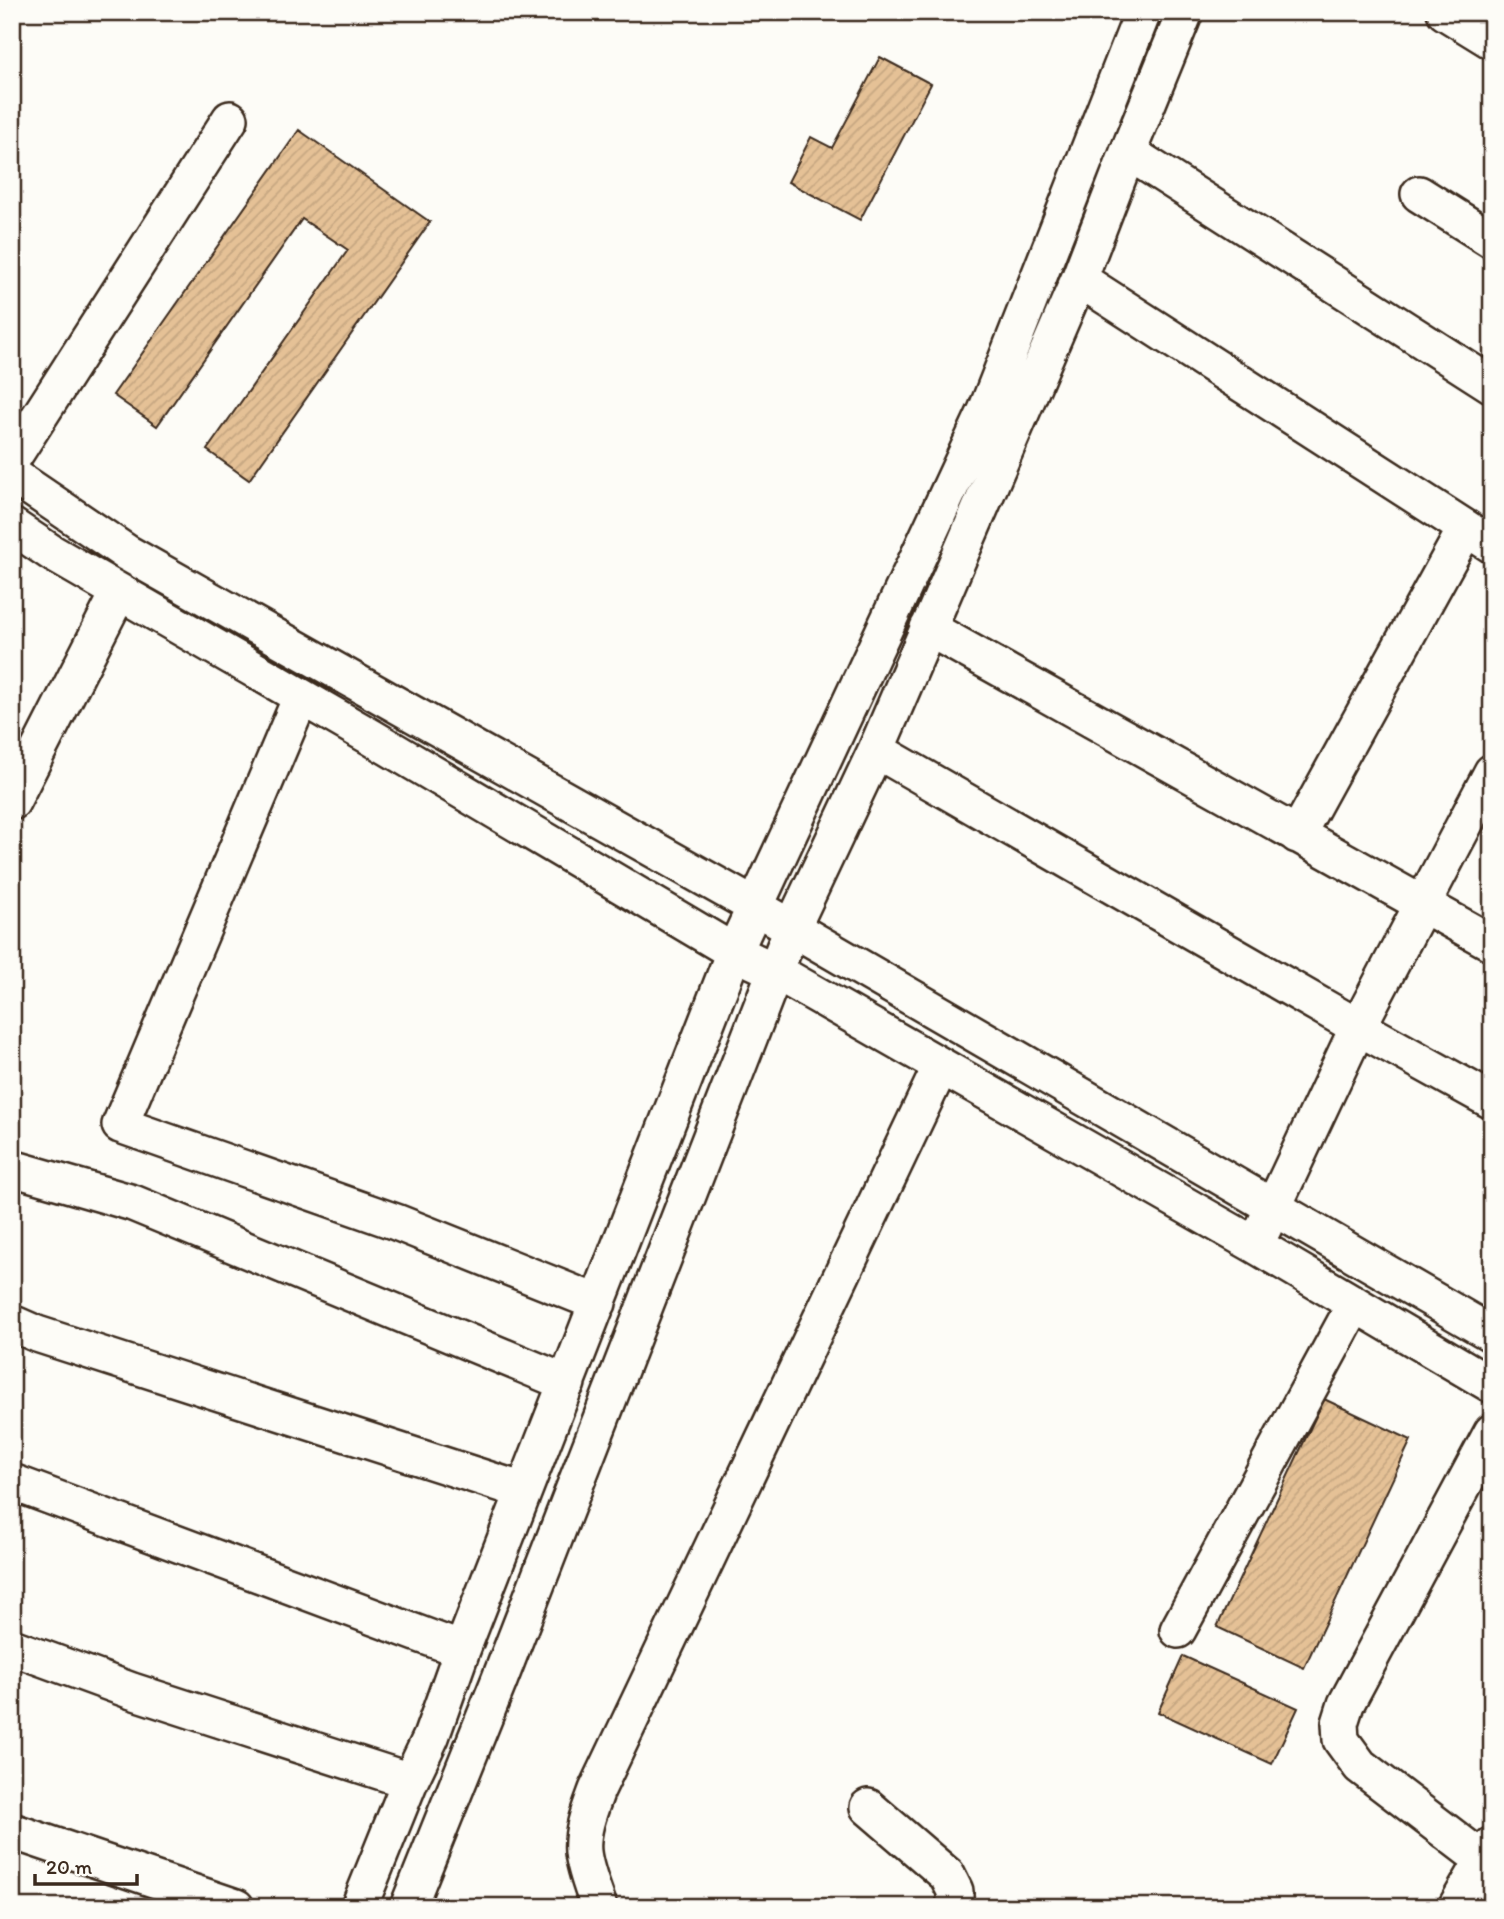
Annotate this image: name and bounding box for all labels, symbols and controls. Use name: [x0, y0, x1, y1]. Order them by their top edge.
scale bar: [35, 1842, 136, 1886]
text: 20 m: [46, 1854, 93, 1879]

